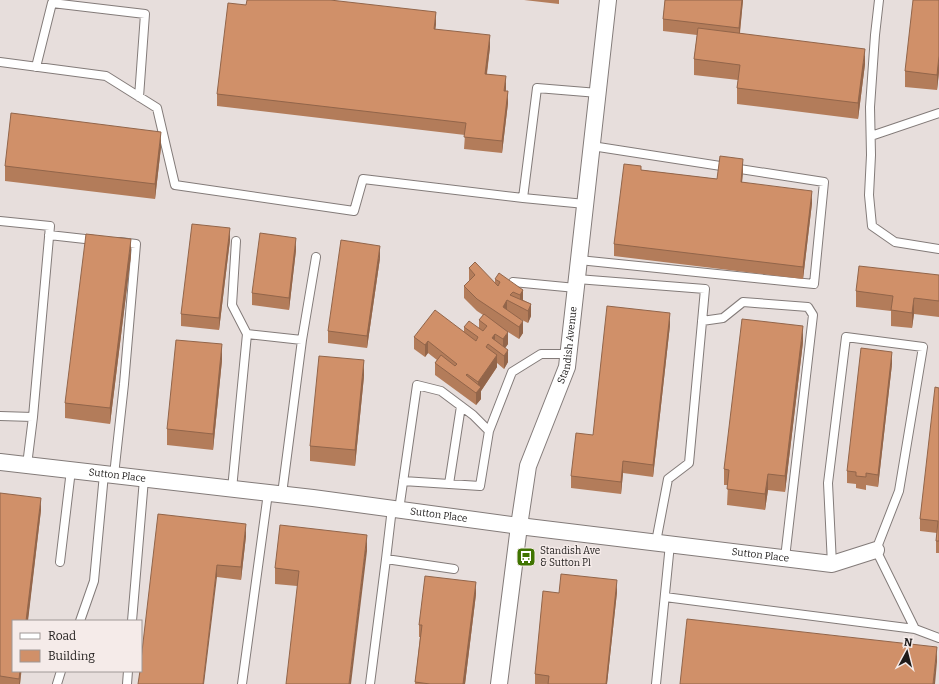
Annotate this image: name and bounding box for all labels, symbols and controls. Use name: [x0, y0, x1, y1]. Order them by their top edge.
street label: Standish Avenue: [555, 306, 580, 386]
street label: Sutton Place: [88, 466, 147, 485]
street label: Sutton Place: [409, 505, 468, 525]
place label: Standish Ave & Sutton Pl: [540, 545, 600, 569]
bus stop icon: Standish Ave & Sutton Pl: [515, 546, 537, 568]
street label: Sutton Place: [731, 546, 790, 565]
legend: [12, 620, 142, 672]
text: Road: [48, 629, 76, 643]
north arrow: [887, 632, 927, 672]
text: N: [903, 636, 914, 650]
text: Building: [48, 649, 95, 663]

